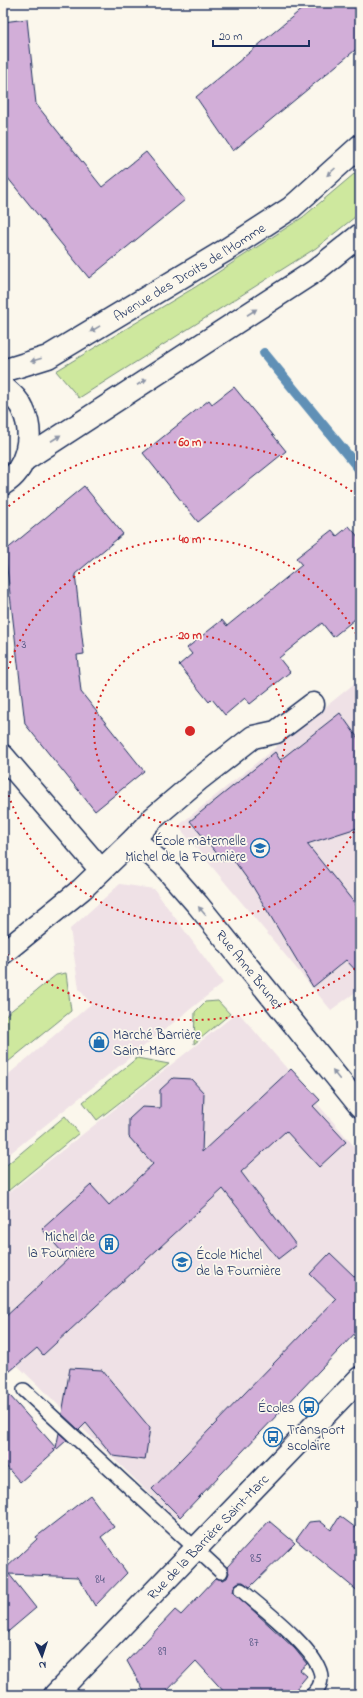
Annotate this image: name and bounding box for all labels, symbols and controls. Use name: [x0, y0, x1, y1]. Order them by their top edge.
scale bar: [213, 22, 309, 48]
text: 20 m: [219, 28, 242, 46]
one-way arrow: [326, 167, 336, 177]
street label: Avenue des Droits de l'Homme: [110, 218, 271, 327]
one-way arrow: [246, 308, 257, 316]
one-way arrow: [90, 325, 100, 333]
one-way arrow: [30, 358, 42, 364]
one-way arrow: [137, 379, 148, 386]
text: 60 m: [178, 434, 202, 452]
one-way arrow: [51, 435, 62, 442]
text: 40 m: [178, 531, 202, 549]
text: 20 m: [177, 627, 202, 645]
house number: 3: [22, 636, 27, 654]
centre of rings: [183, 724, 197, 738]
place label: École maternelle Michel de la Fournière: [125, 831, 247, 868]
school or university icon: École maternelle Michel de la Fournière: [249, 837, 271, 859]
one-way arrow: [198, 905, 207, 916]
street label: Rue Anne Brunet: [210, 926, 288, 1015]
place label: Marché Barrière Saint-Marc: [113, 1025, 202, 1062]
shop icon: Marché Barrière Saint-Marc: [88, 1031, 110, 1053]
one-way arrow: [332, 1070, 341, 1081]
place label: Michel de la Fournière: [28, 1227, 96, 1264]
building icon: Michel de la Fournière: [98, 1233, 120, 1255]
place label: École Michel de la Fournière: [196, 1245, 281, 1282]
school or university icon: École Michel de la Fournière: [171, 1251, 193, 1273]
bus stop icon: Écoles: [298, 1396, 320, 1418]
place label: Écoles: [258, 1398, 295, 1419]
place label: Transport scolaire: [287, 1420, 345, 1457]
bus stop icon: Transport scolaire: [262, 1426, 284, 1448]
street label: Rue de la Barrière Saint-Marc: [143, 1469, 275, 1605]
house number: 85: [250, 1550, 262, 1568]
house number: 84: [95, 1571, 105, 1589]
house number: 87: [249, 1634, 259, 1652]
north arrow: [22, 1636, 62, 1676]
house number: 89: [158, 1643, 166, 1661]
text: N: [38, 1657, 47, 1673]

